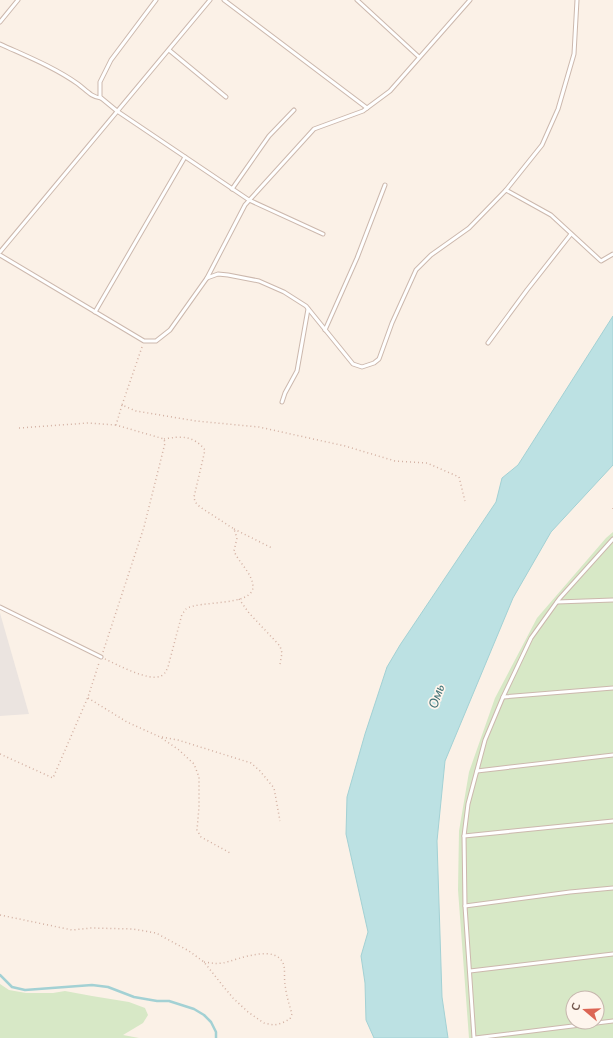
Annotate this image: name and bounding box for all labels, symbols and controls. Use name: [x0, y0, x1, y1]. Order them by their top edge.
water label: Омь: [424, 682, 448, 710]
north arrow: [565, 990, 605, 1030]
text: С: [568, 1000, 583, 1012]

